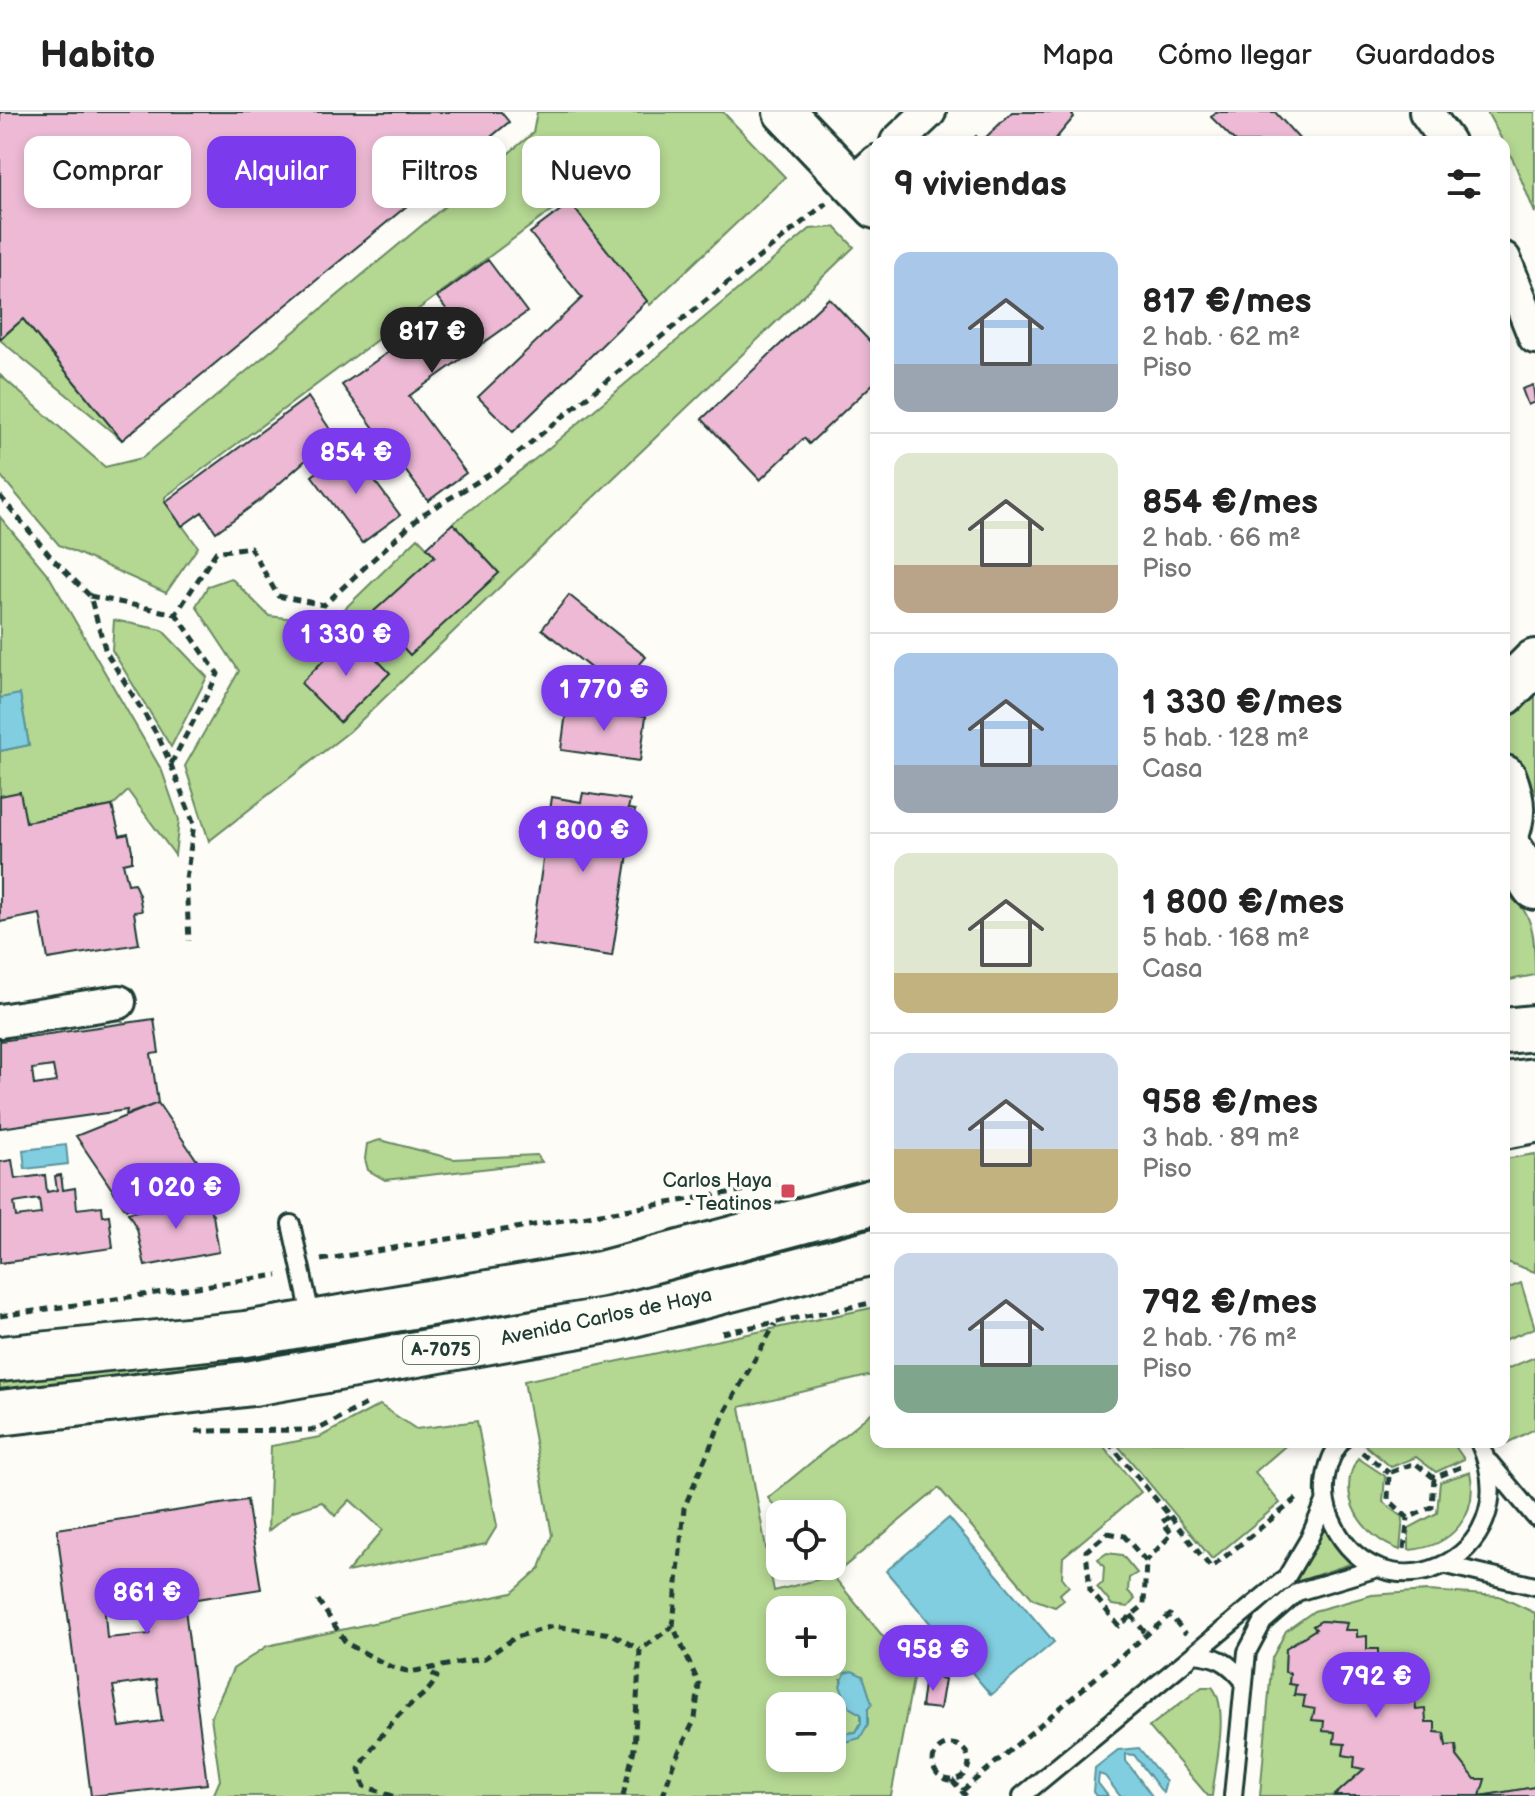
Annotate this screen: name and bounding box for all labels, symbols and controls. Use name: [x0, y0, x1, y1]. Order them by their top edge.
text: Habito: [40, 33, 155, 78]
text: Mapa: [1042, 39, 1114, 72]
text: Cómo llegar: [1158, 39, 1311, 72]
text: Guardados: [1355, 39, 1495, 72]
chip: Comprar: [24, 136, 191, 208]
chip: Alquilar: [207, 136, 356, 208]
chip: Filtros: [372, 136, 506, 208]
chip: Nuevo: [522, 136, 660, 208]
icon: filters: [1442, 162, 1486, 206]
text: 9 viviendas: [894, 164, 1067, 205]
text: 817 €/mes: [1142, 281, 1312, 322]
icon: home: [958, 284, 1054, 380]
pin: 817 €: [376, 307, 488, 375]
text: 817 €: [398, 317, 466, 348]
text: 2 hab. · 62 m²: [1142, 322, 1300, 353]
text: Piso: [1142, 353, 1192, 384]
pin: 854 €: [300, 428, 412, 496]
text: 854 €: [320, 438, 392, 469]
text: 854 €/mes: [1142, 482, 1318, 523]
icon: home: [958, 485, 1054, 581]
text: 2 hab. · 66 m²: [1142, 523, 1301, 554]
text: Piso: [1142, 554, 1192, 585]
pin: 1 330 €: [272, 610, 420, 678]
text: 1 330 €: [300, 620, 392, 651]
pin: 1 770 €: [530, 665, 678, 733]
text: 1 770 €: [559, 675, 649, 706]
text: 1 330 €/mes: [1142, 682, 1342, 723]
icon: home: [958, 685, 1054, 781]
text: 5 hab. · 128 m²: [1142, 723, 1309, 754]
text: Casa: [1142, 754, 1203, 785]
pin: 1 800 €: [509, 806, 657, 874]
text: 1 800 €: [537, 816, 629, 847]
text: 1 800 €/mes: [1142, 882, 1344, 923]
icon: home: [958, 885, 1054, 981]
text: 5 hab. · 168 m²: [1142, 923, 1310, 954]
text: Casa: [1142, 954, 1203, 985]
text: 958 €/mes: [1142, 1082, 1318, 1123]
icon: home: [958, 1085, 1054, 1181]
text: 3 hab. · 89 m²: [1142, 1123, 1300, 1154]
text: Piso: [1142, 1154, 1192, 1185]
pin: 1 020 €: [102, 1163, 250, 1231]
place label: Carlos Haya - Teatinos: [663, 1169, 772, 1216]
text: 1 020 €: [130, 1173, 222, 1204]
marker: Carlos Haya - Teatinos: [779, 1182, 797, 1200]
text: 792 €/mes: [1142, 1282, 1317, 1323]
street label: Avenida Carlos de Haya: [498, 1283, 714, 1351]
icon: home: [958, 1285, 1054, 1381]
text: 2 hab. · 76 m²: [1142, 1323, 1297, 1354]
road number: A-7075: [403, 1336, 479, 1364]
text: Piso: [1142, 1354, 1192, 1385]
map controls: [766, 1500, 846, 1772]
button: locate: [766, 1500, 846, 1580]
pin: 861 €: [91, 1568, 203, 1636]
text: 861 €: [113, 1578, 181, 1609]
button: +: [766, 1596, 846, 1676]
pin: 958 €: [877, 1625, 989, 1693]
text: 958 €: [897, 1635, 969, 1666]
pin: 792 €: [1320, 1652, 1432, 1720]
text: 792 €: [1340, 1662, 1412, 1693]
button: −: [766, 1692, 846, 1772]

